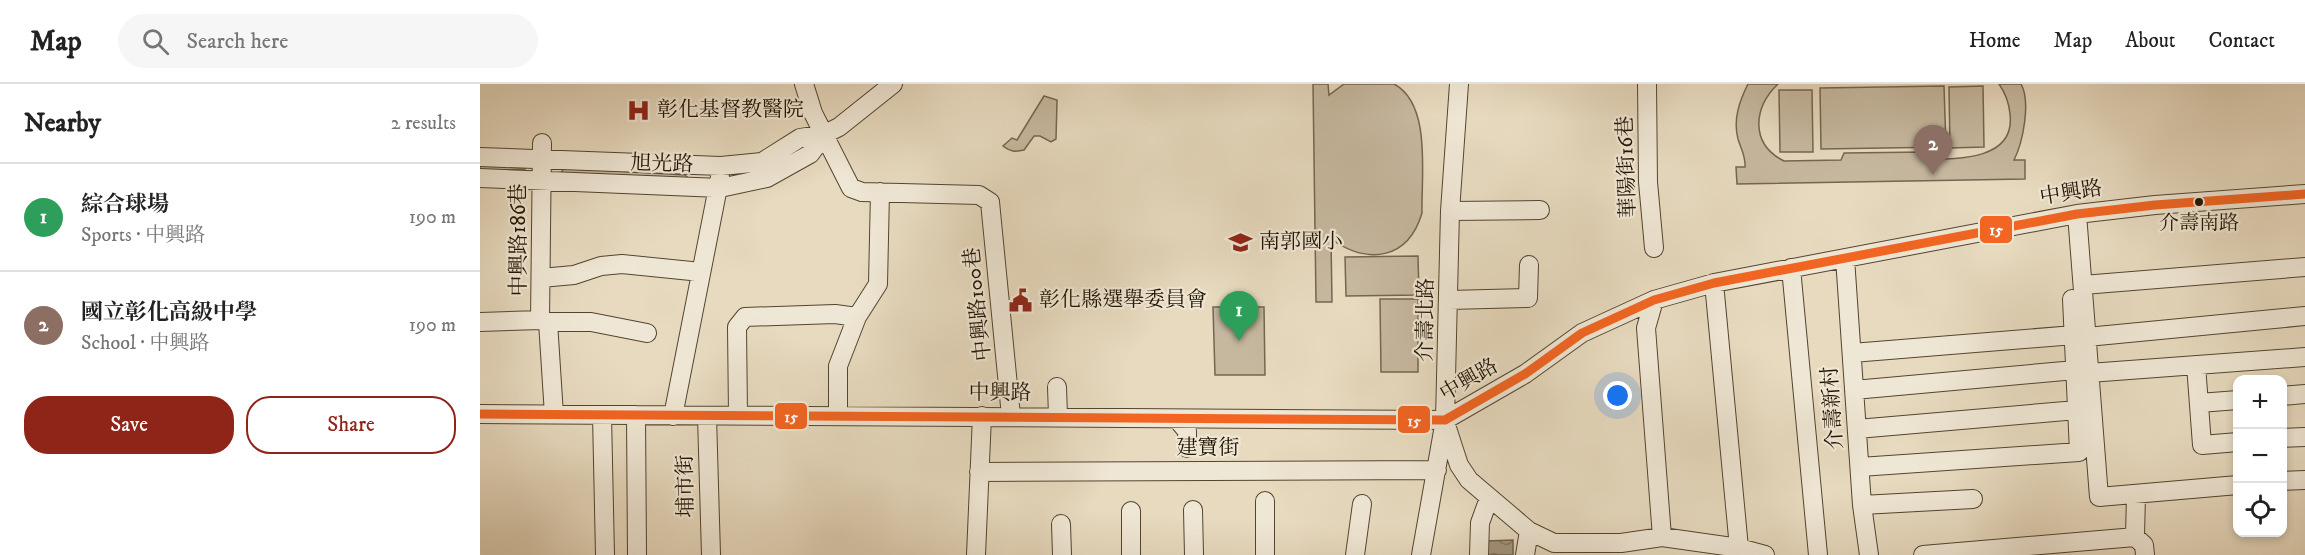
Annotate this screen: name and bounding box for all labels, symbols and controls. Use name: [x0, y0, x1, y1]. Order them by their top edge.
search box: [118, 14, 538, 68]
text: Map: [30, 24, 82, 59]
icon: search: [139, 25, 172, 58]
text: Search here: [187, 28, 288, 55]
text: Home: [1969, 28, 2021, 54]
text: Map: [2054, 28, 2092, 54]
text: About: [2125, 28, 2176, 54]
text: Contact: [2209, 28, 2275, 54]
hospital icon: 彰化基督教醫院: [626, 97, 652, 123]
place label: 彰化基督教醫院: [657, 97, 804, 123]
text: Nearby: [24, 107, 101, 140]
text: 2 results: [391, 111, 456, 136]
street label: 華陽街16巷: [1612, 115, 1642, 219]
pin: 2: [1914, 126, 1952, 175]
street label: 旭光路: [630, 150, 694, 178]
street label: 中興路: [2038, 175, 2104, 211]
street label: 中興路186巷: [506, 183, 532, 297]
text: 綜合球場: [81, 191, 169, 218]
marker: 介壽南路: [2193, 196, 2205, 208]
text: 1: [40, 205, 47, 230]
text: 190 m: [409, 205, 456, 230]
place label: 介壽南路: [2159, 211, 2239, 236]
line badge: 15: [1979, 215, 2013, 244]
text: 15: [1989, 220, 2003, 240]
text: Sports · 中興路: [81, 223, 205, 248]
school or university icon: 南郭國小: [1228, 229, 1254, 255]
place label: 南郭國小: [1259, 229, 1343, 255]
street label: 中興路100巷: [959, 246, 997, 362]
street label: 介壽北路: [1412, 278, 1440, 362]
public building icon: 彰化縣選舉委員會: [1008, 287, 1034, 313]
place label: 彰化縣選舉委員會: [1039, 287, 1207, 313]
pin: 1: [1220, 292, 1258, 341]
text: 國立彰化高級中學: [81, 299, 257, 326]
text: 2: [39, 313, 48, 338]
text: 190 m: [409, 313, 456, 338]
text: School · 中興路: [81, 331, 209, 356]
street label: 中興路: [1435, 353, 1503, 407]
street label: 介壽新村: [1817, 365, 1849, 451]
map controls: [2233, 375, 2287, 537]
button: +: [2233, 375, 2287, 429]
street label: 中興路: [969, 380, 1032, 406]
your location: [1603, 381, 1632, 410]
button: Save: [24, 396, 234, 454]
button: Share: [246, 396, 456, 454]
line badge: 15: [774, 402, 808, 430]
line badge: 15: [1397, 405, 1431, 434]
text: 15: [784, 407, 798, 427]
text: 15: [1407, 411, 1421, 431]
button: −: [2233, 429, 2287, 483]
street label: 建寶街: [1177, 435, 1240, 461]
street label: 埔市街: [672, 454, 700, 518]
button: locate: [2233, 483, 2287, 537]

